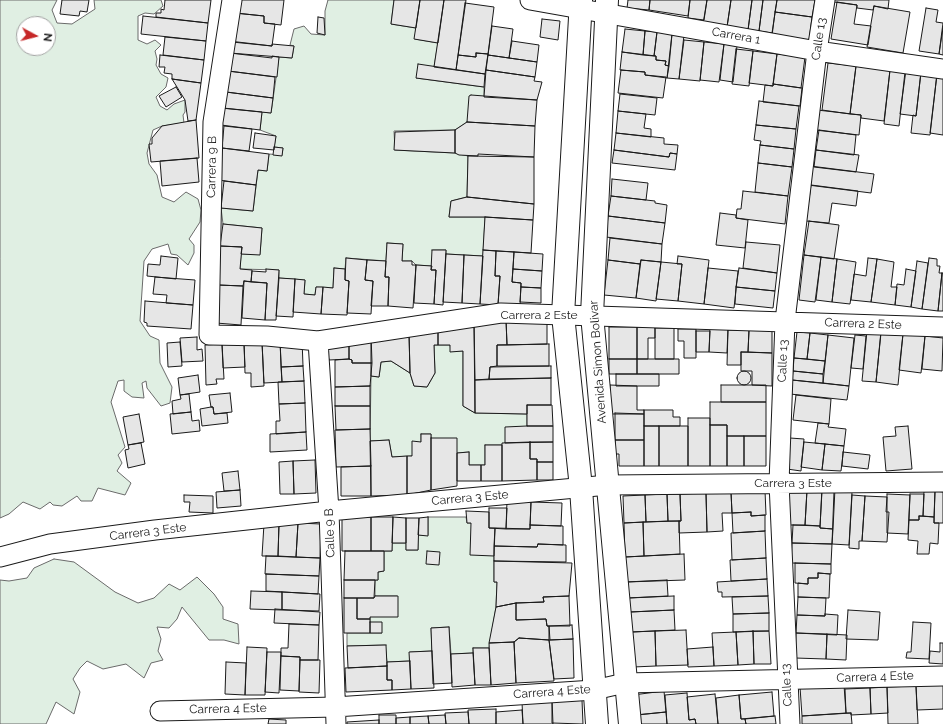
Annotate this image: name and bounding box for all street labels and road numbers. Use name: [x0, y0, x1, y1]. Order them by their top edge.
street label: Calle 13: [809, 17, 829, 61]
street label: Carrera 1: [711, 25, 761, 47]
street label: Carrera 9 B: [204, 136, 220, 198]
street label: Avenida Simon Bolivar: [587, 300, 609, 424]
street label: Carrera 2 Este: [500, 308, 578, 322]
street label: Carrera 2 Este: [824, 315, 902, 333]
street label: Calle 13: [775, 339, 791, 383]
street label: Carrera 3 Este: [754, 476, 832, 490]
street label: Carrera 3 Este: [431, 487, 509, 509]
street label: Calle 9 B: [322, 508, 338, 558]
street label: Carrera 3 Este: [109, 520, 187, 544]
street label: Calle 13: [779, 663, 795, 707]
street label: Carrera 4 Este: [836, 668, 914, 686]
street label: Carrera 4 Este: [513, 682, 591, 702]
street label: Carrera 4 Este: [189, 701, 267, 717]

